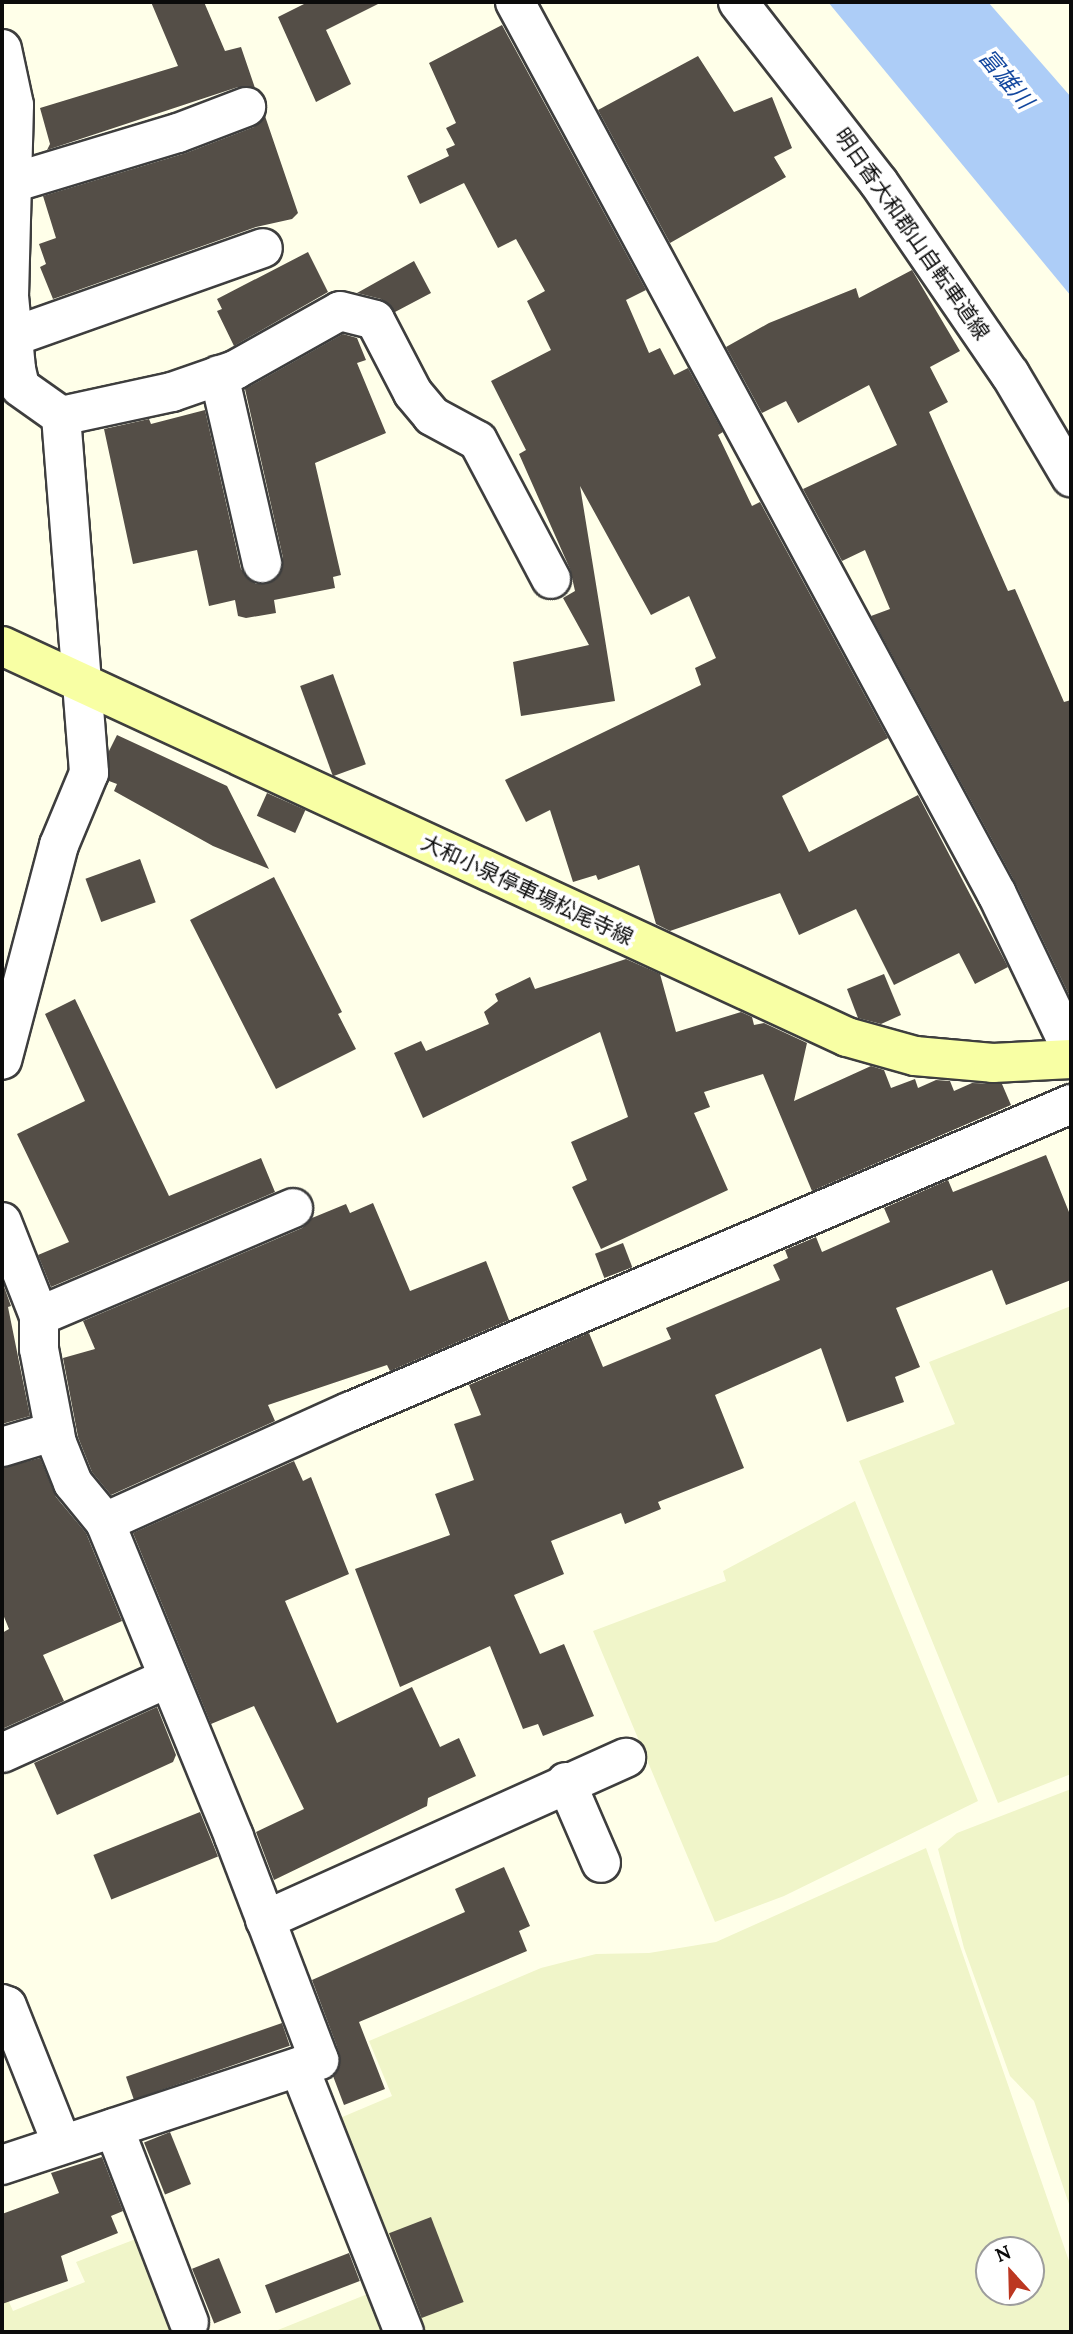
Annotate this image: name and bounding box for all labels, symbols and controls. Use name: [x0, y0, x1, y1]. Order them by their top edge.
water label: 富雄川: [973, 44, 1039, 114]
street label: 明日香大和郡山自転車道線: [829, 124, 995, 344]
street label: 大和小泉停車場松尾寺線: [417, 830, 637, 950]
north arrow: [975, 2236, 1045, 2306]
text: N: [992, 2240, 1014, 2267]

